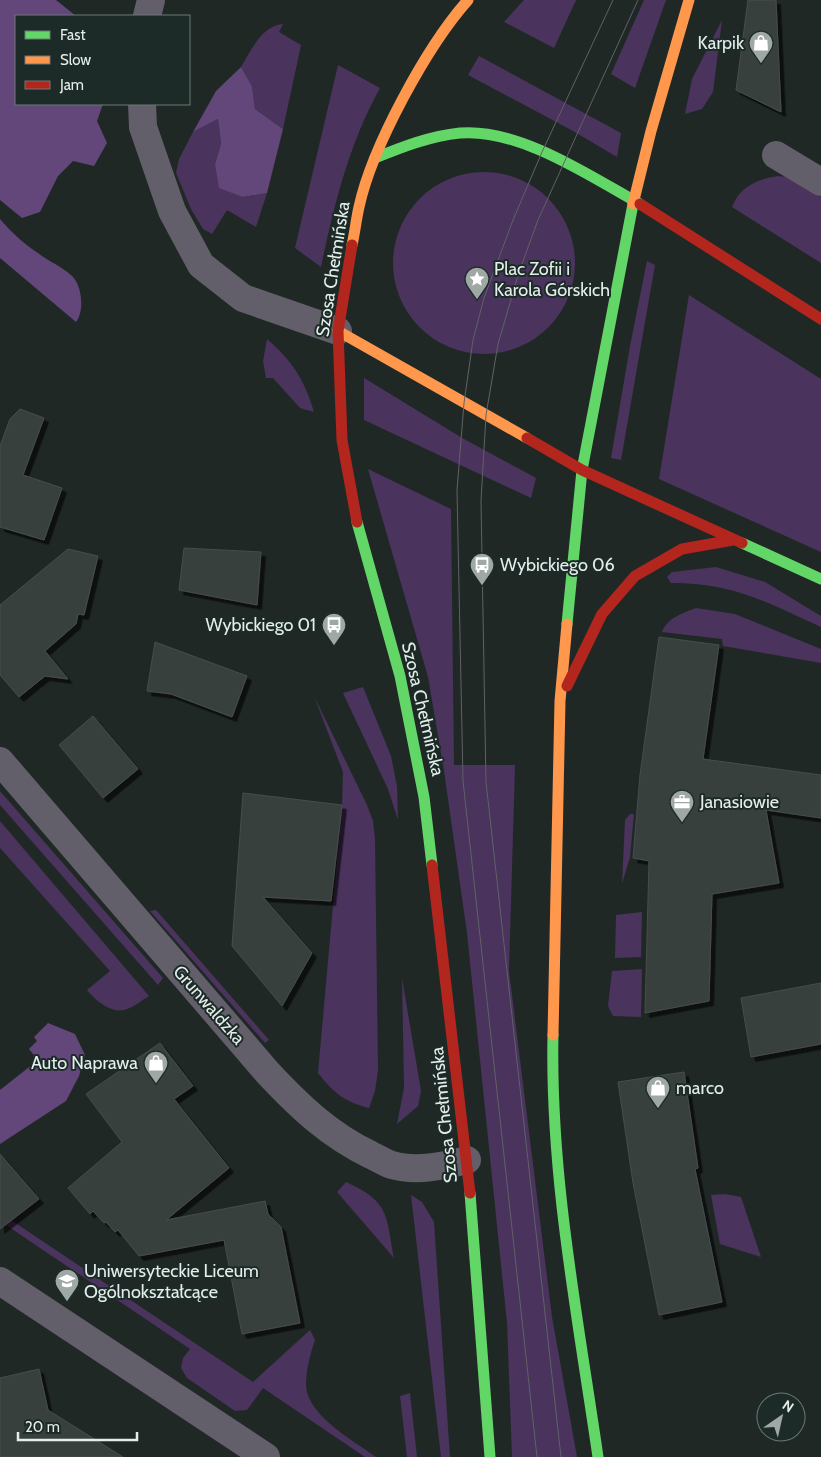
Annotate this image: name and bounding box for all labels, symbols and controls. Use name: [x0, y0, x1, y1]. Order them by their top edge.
legend: [15, 15, 190, 105]
text: Fast: [60, 26, 85, 44]
shop icon: Karpik: [748, 30, 774, 64]
place label: Karpik: [698, 32, 745, 54]
text: Slow: [60, 51, 91, 69]
text: Jam: [59, 76, 84, 94]
street label: Szosa Chełmińska: [311, 199, 355, 338]
place label: Plac Zofii i Karola Górskich: [494, 258, 610, 301]
place icon: Plac Zofii i Karola Górskich: [464, 266, 490, 300]
bus stop icon: Wybickiego 06: [469, 552, 495, 586]
place label: Wybickiego 06: [500, 554, 615, 576]
bus stop icon: Wybickiego 01: [321, 612, 347, 646]
place label: Wybickiego 01: [206, 614, 316, 636]
street label: Szosa Chełmińska: [397, 640, 449, 778]
office icon: Janasiowie: [669, 789, 695, 823]
place label: Janasiowie: [699, 791, 779, 813]
street label: Grunwaldzka: [169, 961, 250, 1049]
street label: Szosa Chełmińska: [426, 1046, 462, 1184]
shop icon: Auto Naprawa: [143, 1050, 169, 1084]
place label: Auto Naprawa: [31, 1052, 138, 1074]
shop icon: marco: [645, 1075, 671, 1109]
place label: marco: [676, 1077, 724, 1099]
place label: Uniwersyteckie Liceum Ogólnokształcące: [84, 1260, 259, 1303]
school or university icon: Uniwersyteckie Liceum Ogólnokształcące: [54, 1268, 80, 1302]
north arrow: [756, 1392, 806, 1442]
text: N: [779, 1396, 797, 1416]
scale bar: [18, 1410, 136, 1442]
text: 20 m: [25, 1418, 60, 1436]

